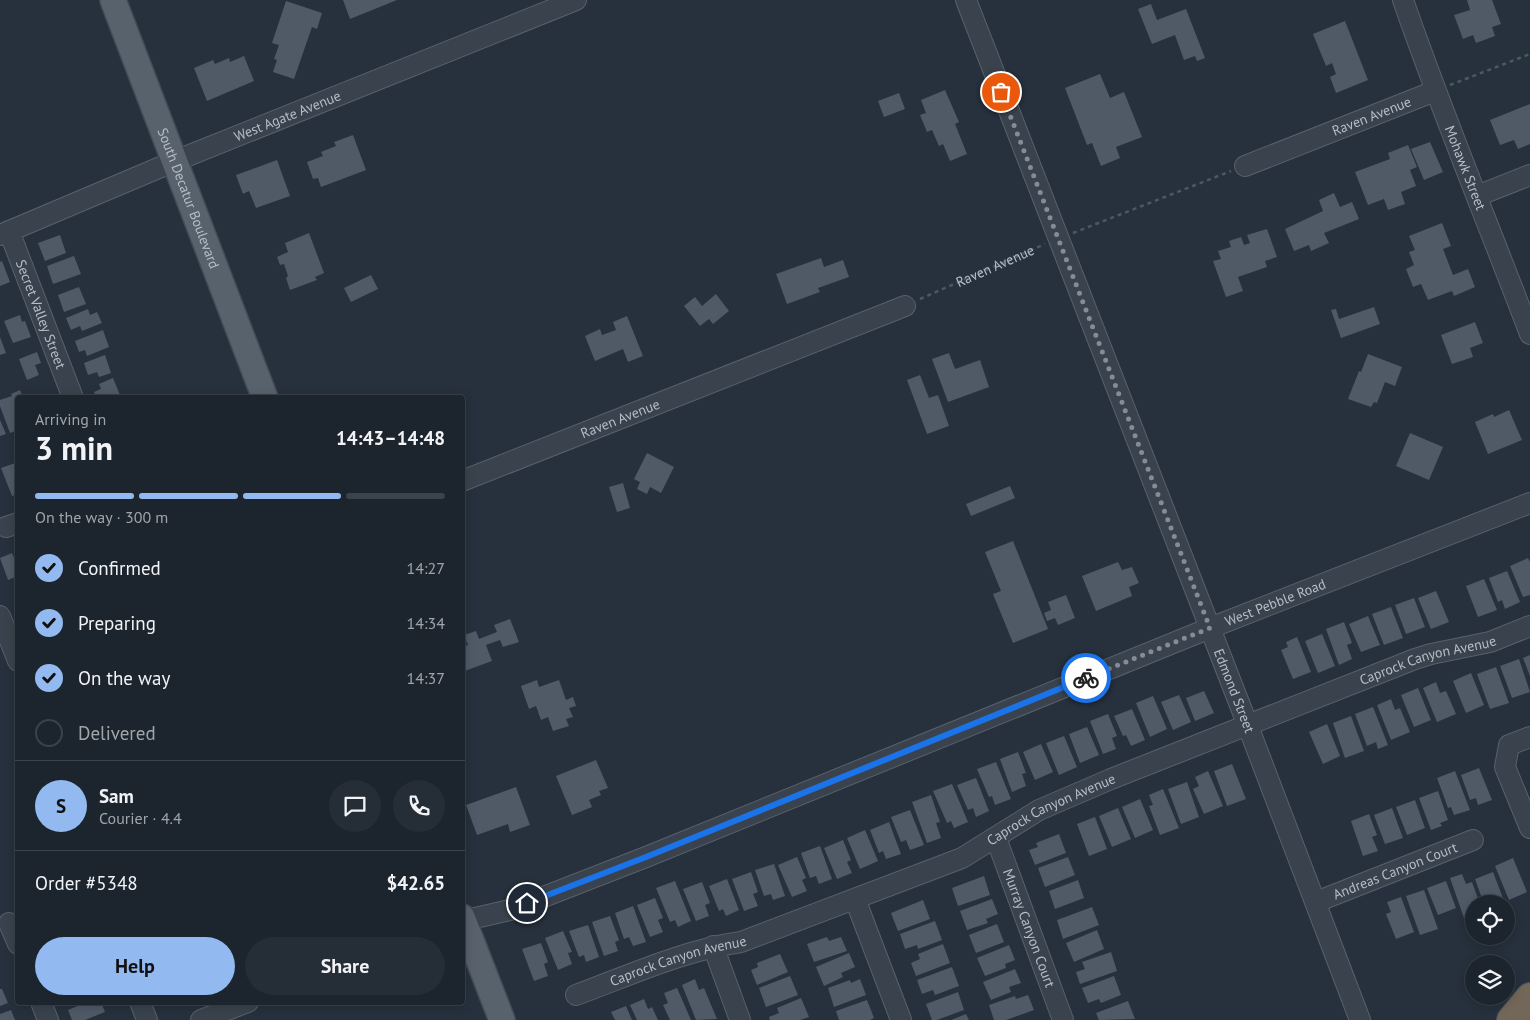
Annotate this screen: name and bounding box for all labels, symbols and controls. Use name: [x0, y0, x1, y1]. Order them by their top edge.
pin: [980, 71, 1022, 113]
icon: bag: [987, 78, 1015, 106]
street label: West Agate Avenue: [231, 86, 343, 145]
street label: Raven Avenue: [1329, 92, 1414, 140]
street label: Mohawk Street: [1441, 123, 1490, 213]
street label: South Decatur Boulevard: [154, 125, 224, 271]
street label: Raven Avenue: [953, 241, 1037, 291]
street label: Secret Valley Street: [12, 257, 70, 371]
street label: Raven Avenue: [578, 395, 662, 442]
text: Arriving in: [35, 409, 106, 429]
text: 14:43–14:48: [336, 426, 445, 450]
text: 3 min: [35, 427, 113, 469]
text: On the way · 300 m: [35, 507, 168, 527]
icon: check: [35, 554, 63, 582]
text: Confirmed: [78, 556, 161, 580]
text: 14:27: [407, 558, 445, 578]
street label: West Pebble Road: [1222, 575, 1328, 630]
icon: check: [35, 609, 63, 637]
text: Preparing: [78, 611, 156, 635]
text: 14:34: [407, 613, 445, 633]
street label: Caprock Canyon Avenue: [1357, 631, 1499, 689]
street label: Edmond Street: [1210, 646, 1259, 736]
courier: [1061, 653, 1111, 703]
icon: check: [35, 664, 63, 692]
icon: bike: [1072, 664, 1100, 692]
text: On the way: [78, 666, 170, 690]
text: 14:37: [407, 668, 445, 688]
text: Delivered: [78, 721, 156, 745]
street label: Caprock Canyon Avenue: [983, 769, 1118, 849]
button: chat: [329, 780, 381, 832]
button: phone: [393, 780, 445, 832]
text: Sam: [99, 784, 134, 808]
text: S: [56, 794, 66, 818]
text: Courier · 4.4: [99, 808, 182, 828]
street label: Andreas Canyon Court: [1330, 838, 1460, 903]
street label: Murray Canyon Court: [999, 866, 1059, 990]
text: Order #5348: [35, 871, 138, 895]
text: $42.65: [386, 871, 445, 895]
pin: [506, 882, 548, 924]
icon: home: [513, 889, 541, 917]
map controls: [1465, 895, 1515, 1005]
button: locate: [1465, 895, 1515, 945]
street label: Caprock Canyon Avenue: [607, 932, 749, 990]
button: Help: [35, 937, 235, 995]
button: Share: [245, 937, 445, 995]
button: layers: [1465, 955, 1515, 1005]

